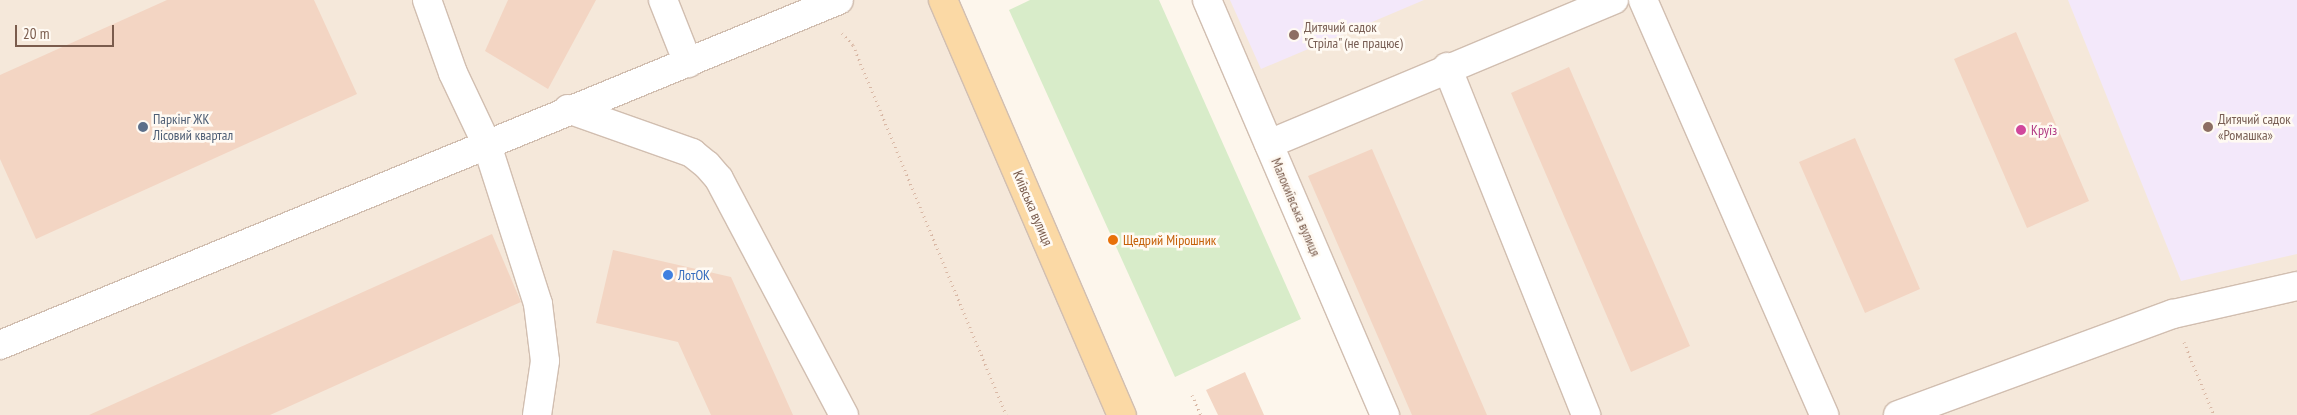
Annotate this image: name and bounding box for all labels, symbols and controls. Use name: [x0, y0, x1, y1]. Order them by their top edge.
scale bar: [18, 15, 116, 47]
place label: Дитячий садок "Стріла" (не працює): [1304, 19, 1404, 52]
text: 20 m: [23, 24, 49, 43]
marker: Дитячий садок "Стріла" (не працює): [1288, 29, 1300, 41]
place label: Паркінг ЖК Лісовий квартал: [153, 111, 233, 144]
place label: Дитячий садок «Ромашка»: [2218, 111, 2291, 144]
marker: Паркінг ЖК Лісовий квартал: [137, 121, 149, 133]
marker: Дитячий садок «Ромашка»: [2202, 121, 2214, 133]
place label: Круїз: [2031, 122, 2057, 138]
marker: Круїз: [2015, 124, 2027, 136]
street label: Малокиївська вулиця: [1268, 155, 1324, 259]
street label: Київська вулиця: [1010, 168, 1056, 248]
place label: Щедрий Мірошник: [1123, 232, 1216, 248]
marker: Щедрий Мірошник: [1107, 234, 1119, 246]
place label: ЛотОК: [678, 267, 710, 283]
marker: ЛотОК: [662, 269, 674, 281]

